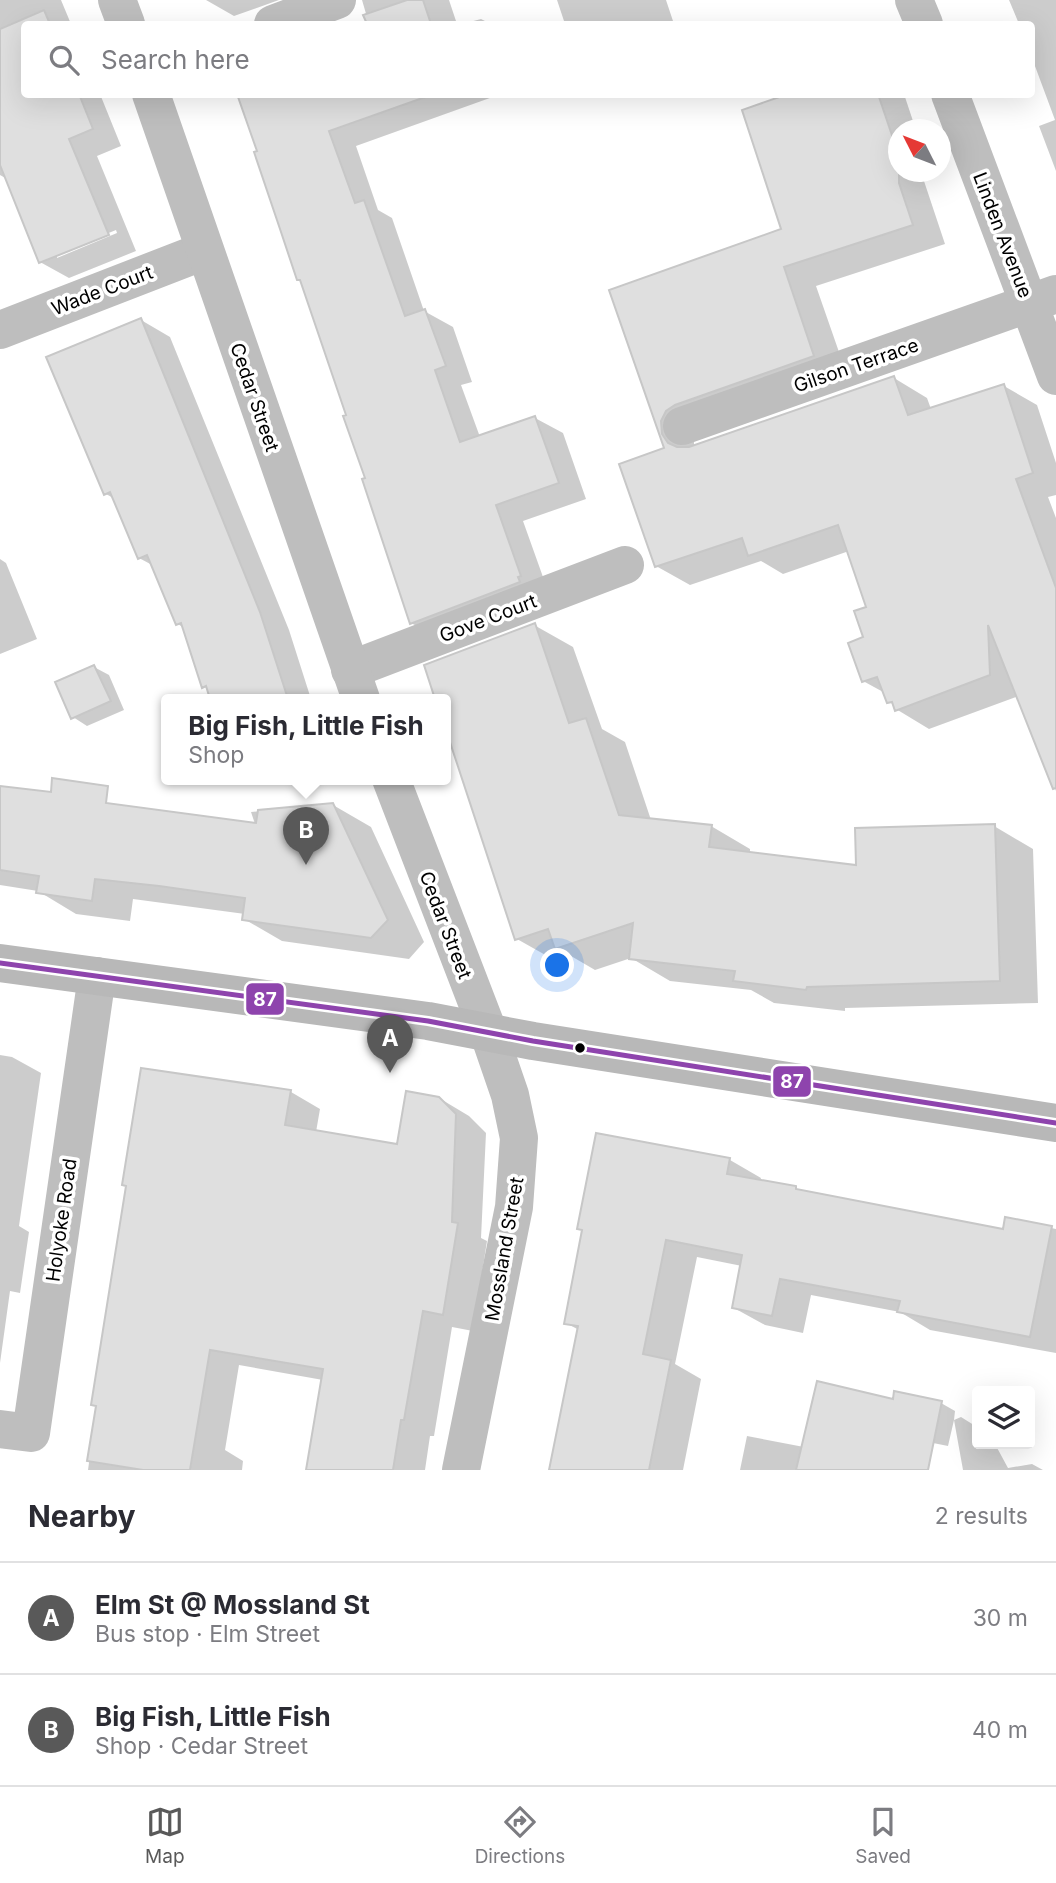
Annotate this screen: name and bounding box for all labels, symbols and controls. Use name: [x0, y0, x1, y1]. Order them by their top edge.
search box: [21, 21, 1035, 98]
icon: search: [45, 41, 83, 79]
text: Search here: [101, 44, 250, 75]
north arrow: [888, 119, 951, 182]
street label: Linden Avenue: [968, 169, 1037, 301]
street label: Wade Court: [48, 261, 156, 320]
street label: Gilson Terrace: [791, 333, 922, 398]
street label: Cedar Street: [225, 340, 284, 455]
street label: Gove Court: [436, 589, 540, 647]
popup: [161, 694, 451, 785]
text: Big Fish, Little Fish: [188, 710, 424, 741]
text: Shop: [188, 741, 244, 769]
pin: B: [283, 807, 329, 865]
street label: Cedar Street: [414, 868, 477, 982]
your location: [540, 948, 574, 982]
line badge: 87: [245, 982, 285, 1016]
text: 87: [253, 988, 277, 1011]
pin: A: [367, 1015, 413, 1073]
unlabelled marker: [573, 1041, 587, 1055]
line badge: 87: [772, 1065, 812, 1098]
text: 87: [780, 1070, 804, 1093]
street label: Holyoke Road: [41, 1157, 82, 1283]
street label: Mossland Street: [481, 1175, 528, 1323]
map controls: [972, 1386, 1035, 1449]
button: layers: [972, 1386, 1035, 1449]
text: Nearby: [28, 1498, 136, 1534]
text: 2 results: [935, 1502, 1028, 1530]
text: Elm St @ Mossland St: [95, 1589, 370, 1620]
text: A: [42, 1604, 60, 1632]
text: 30 m: [973, 1604, 1028, 1632]
text: Bus stop · Elm Street: [95, 1620, 320, 1648]
text: Big Fish, Little Fish: [95, 1701, 331, 1732]
text: B: [43, 1716, 59, 1744]
text: 40 m: [972, 1716, 1028, 1744]
text: Shop · Cedar Street: [95, 1732, 308, 1760]
tab: Map: [145, 1803, 185, 1868]
tab: Directions: [475, 1803, 565, 1868]
tab: Saved: [855, 1803, 911, 1868]

